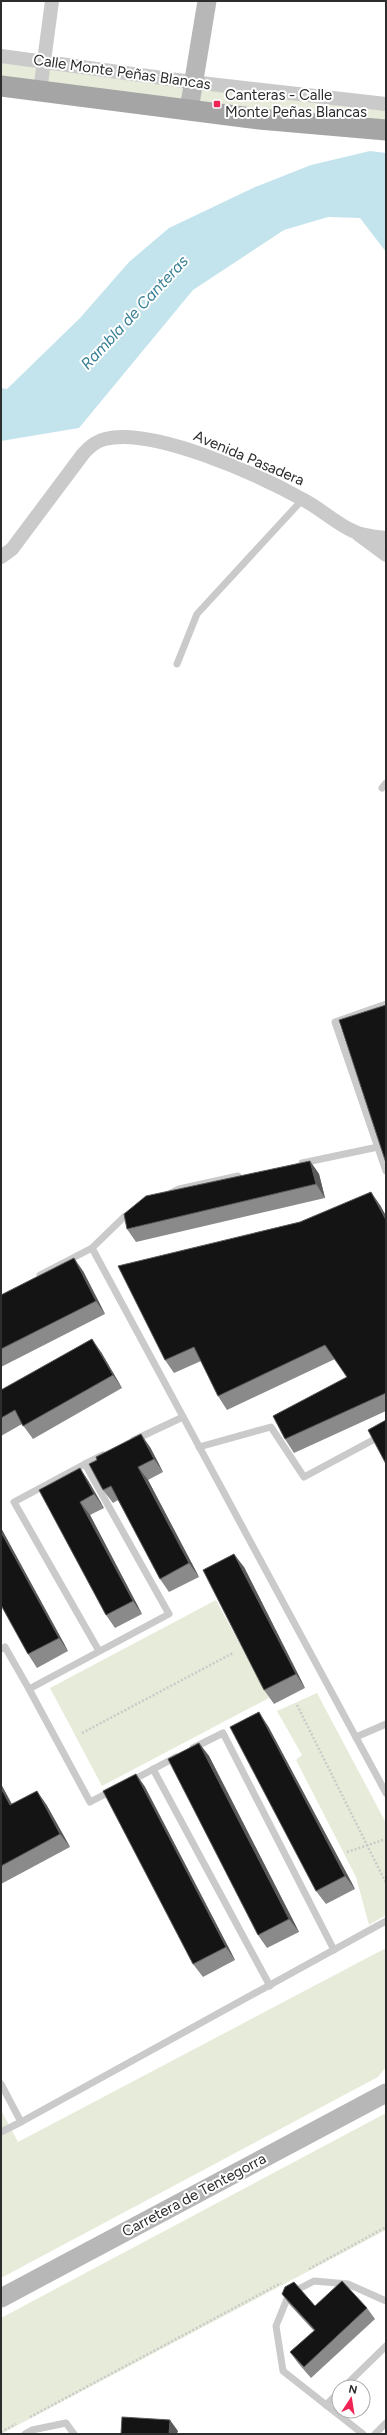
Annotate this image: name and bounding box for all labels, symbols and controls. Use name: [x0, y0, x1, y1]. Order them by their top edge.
street label: Calle Monte Peñas Blancas: [32, 51, 212, 93]
place label: Canteras - Calle Monte Peñas Blancas: [225, 86, 367, 121]
marker: Canteras - Calle Monte Peñas Blancas: [212, 99, 222, 109]
water label: Rambla de Canteras: [77, 251, 192, 373]
street label: Avenida Pasadera: [191, 427, 307, 489]
street label: Carretera de Tentegorra: [119, 2149, 269, 2241]
north arrow: [331, 2379, 371, 2419]
text: N: [347, 2382, 358, 2397]

